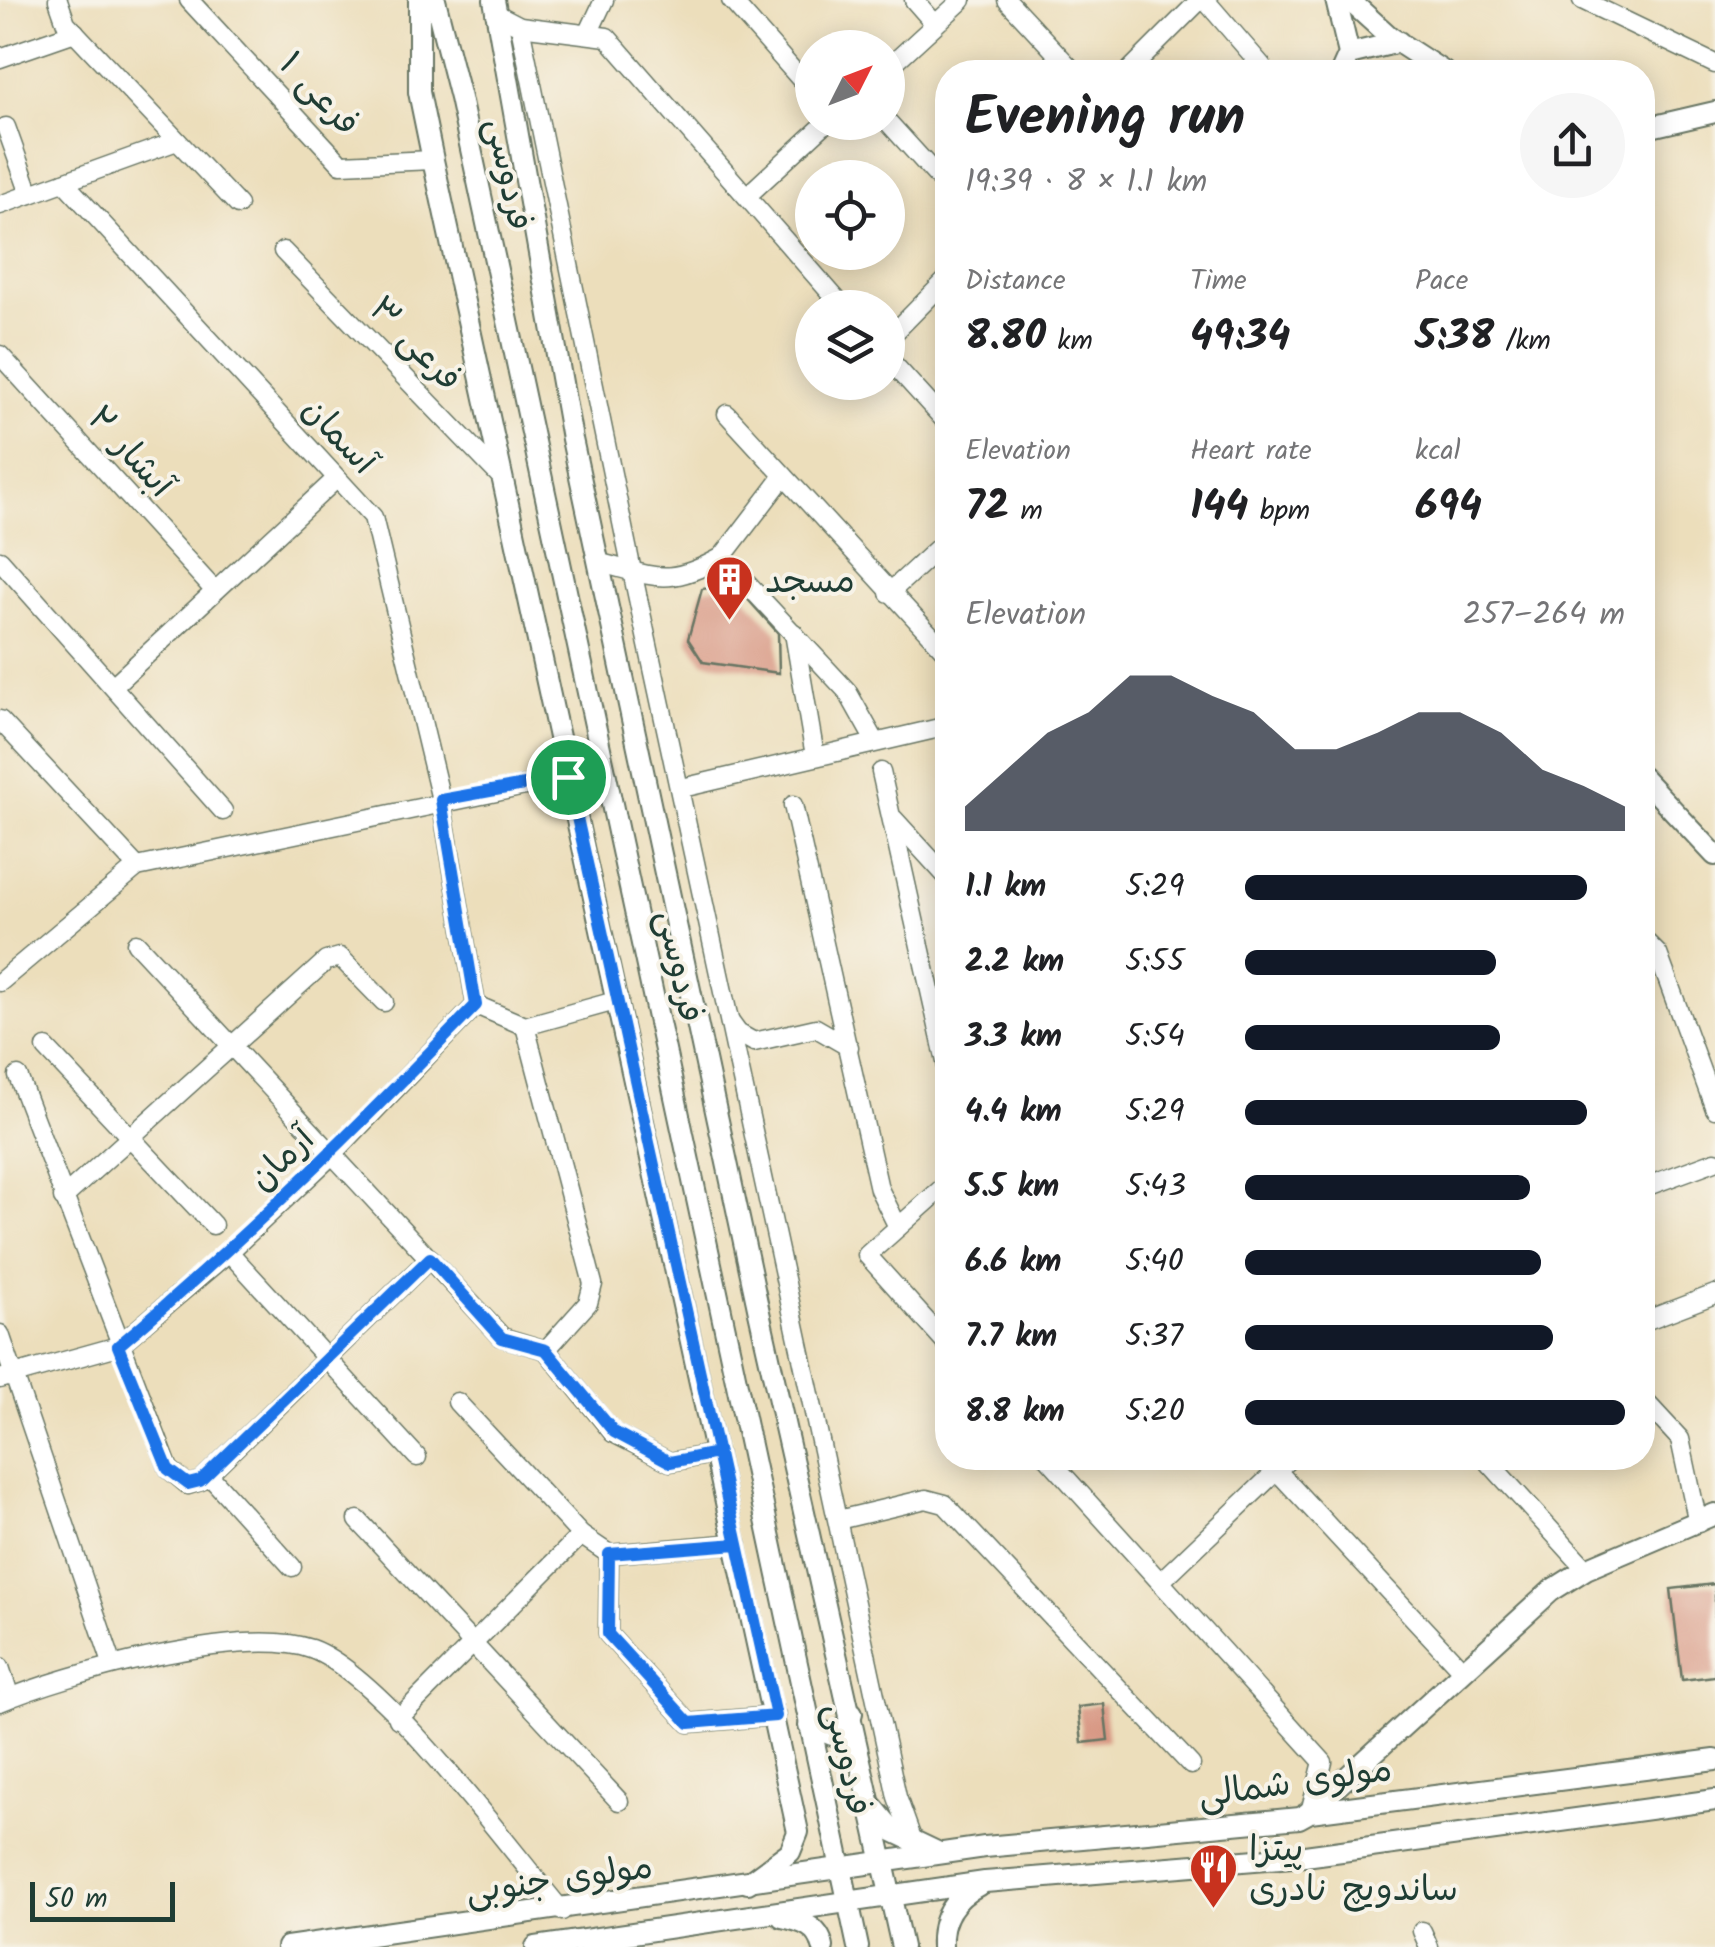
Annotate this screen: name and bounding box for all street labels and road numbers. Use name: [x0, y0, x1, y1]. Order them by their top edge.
street label: فرعی ۱: [264, 40, 372, 150]
street label: فردوسی: [468, 113, 546, 236]
street label: فرعی ۳: [354, 284, 474, 406]
street label: آسمان: [287, 385, 390, 490]
street label: آبشار ۲: [72, 394, 187, 513]
street label: فردوسی: [639, 905, 717, 1028]
street label: آرمان: [237, 1113, 330, 1206]
street label: فردوسی: [807, 1698, 885, 1821]
street label: مولوی شمالی: [1195, 1743, 1396, 1825]
street label: مولوی جنوبی: [462, 1840, 657, 1922]

